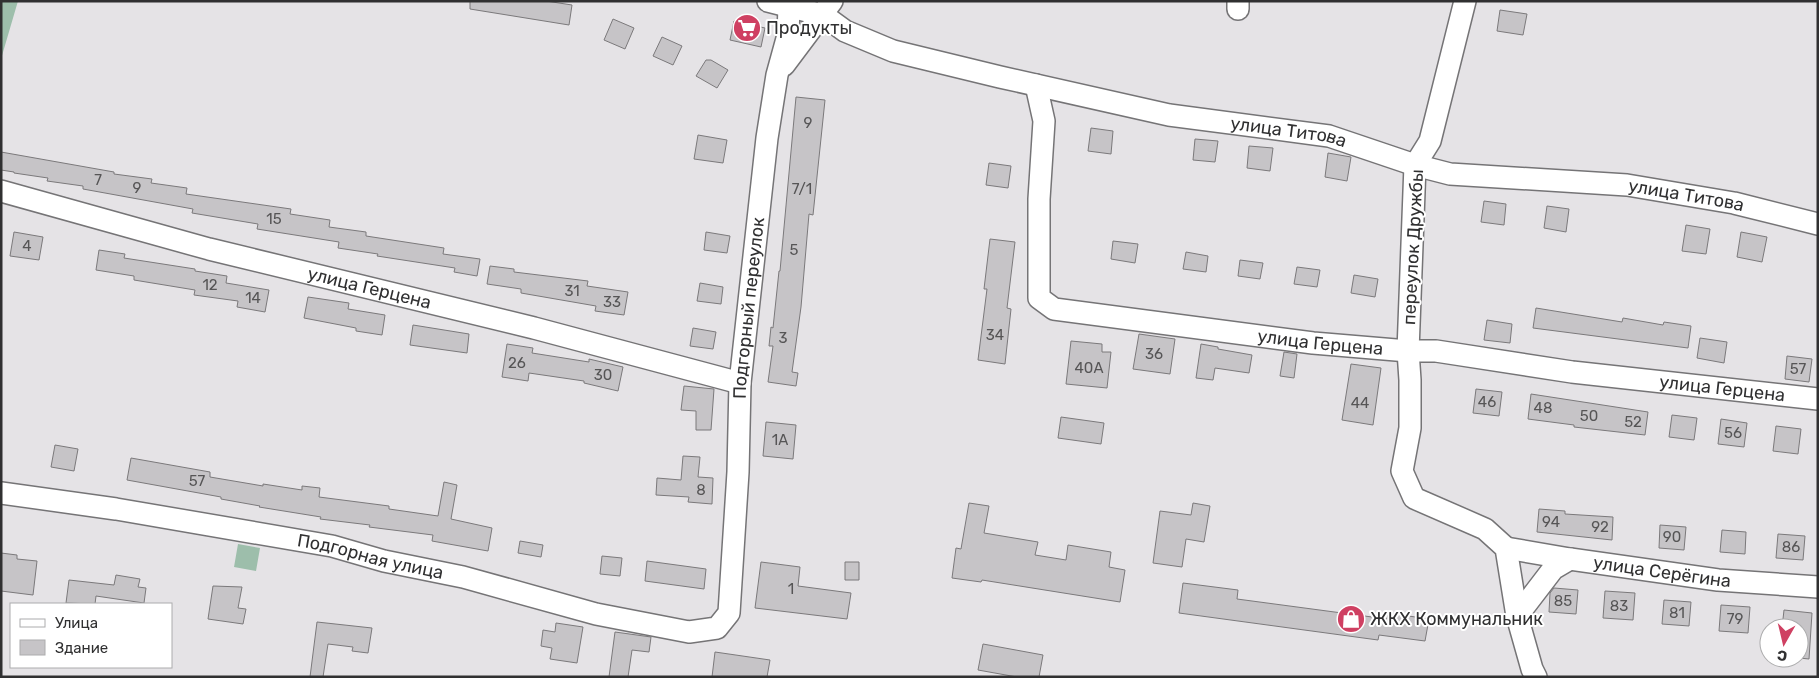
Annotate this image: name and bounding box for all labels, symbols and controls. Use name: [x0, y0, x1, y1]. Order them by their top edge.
supermarket icon: Продукты: [732, 13, 762, 43]
place label: Продукты: [766, 17, 852, 39]
street label: улица Титова: [1229, 112, 1350, 152]
house number: 9: [804, 114, 813, 132]
street label: переулок Дружбы: [1398, 169, 1428, 325]
house number: 7: [94, 171, 102, 189]
street label: улица Титова: [1627, 174, 1747, 216]
house number: 9: [133, 179, 142, 197]
house number: 7/1: [792, 180, 812, 198]
house number: 15: [266, 210, 282, 228]
street label: Подгорный переулок: [729, 216, 769, 399]
house number: 4: [22, 237, 32, 255]
house number: 5: [790, 241, 799, 259]
street label: улица Герцена: [305, 262, 433, 314]
house number: 12: [202, 276, 218, 294]
house number: 31: [564, 282, 580, 300]
house number: 14: [245, 289, 261, 307]
house number: 33: [603, 293, 621, 311]
street label: улица Герцена: [1256, 325, 1384, 360]
house number: 34: [986, 326, 1004, 344]
house number: 3: [778, 329, 788, 347]
house number: 36: [1145, 345, 1163, 363]
house number: 26: [508, 354, 526, 372]
house number: 40А: [1075, 359, 1103, 377]
house number: 57: [1790, 360, 1807, 378]
house number: 30: [594, 366, 612, 384]
street label: улица Герцена: [1658, 371, 1786, 406]
house number: 46: [1478, 393, 1496, 411]
house number: 44: [1351, 394, 1369, 412]
house number: 48: [1534, 399, 1552, 417]
house number: 50: [1580, 407, 1598, 425]
house number: 52: [1624, 413, 1642, 431]
house number: 56: [1724, 424, 1742, 442]
house number: 1А: [772, 431, 788, 449]
house number: 57: [189, 472, 206, 490]
house number: 8: [696, 481, 706, 499]
house number: 94: [1542, 513, 1560, 531]
house number: 92: [1591, 518, 1609, 536]
house number: 90: [1663, 528, 1681, 546]
street label: Подгорная улица: [296, 529, 445, 584]
house number: 86: [1782, 538, 1800, 556]
street label: улица Серёгина: [1592, 551, 1732, 592]
house number: 1: [788, 580, 794, 598]
house number: 85: [1554, 592, 1572, 610]
house number: 83: [1610, 597, 1628, 615]
legend: [10, 603, 172, 668]
shop icon: ЖКХ Коммунальник: [1336, 604, 1366, 634]
house number: 81: [1669, 604, 1685, 622]
place label: ЖКХ Коммунальник: [1370, 608, 1543, 630]
house number: 79: [1727, 610, 1743, 628]
text: Улица: [55, 614, 98, 632]
north arrow: [1759, 618, 1809, 668]
text: Здание: [55, 639, 108, 657]
text: С: [1776, 646, 1788, 664]

